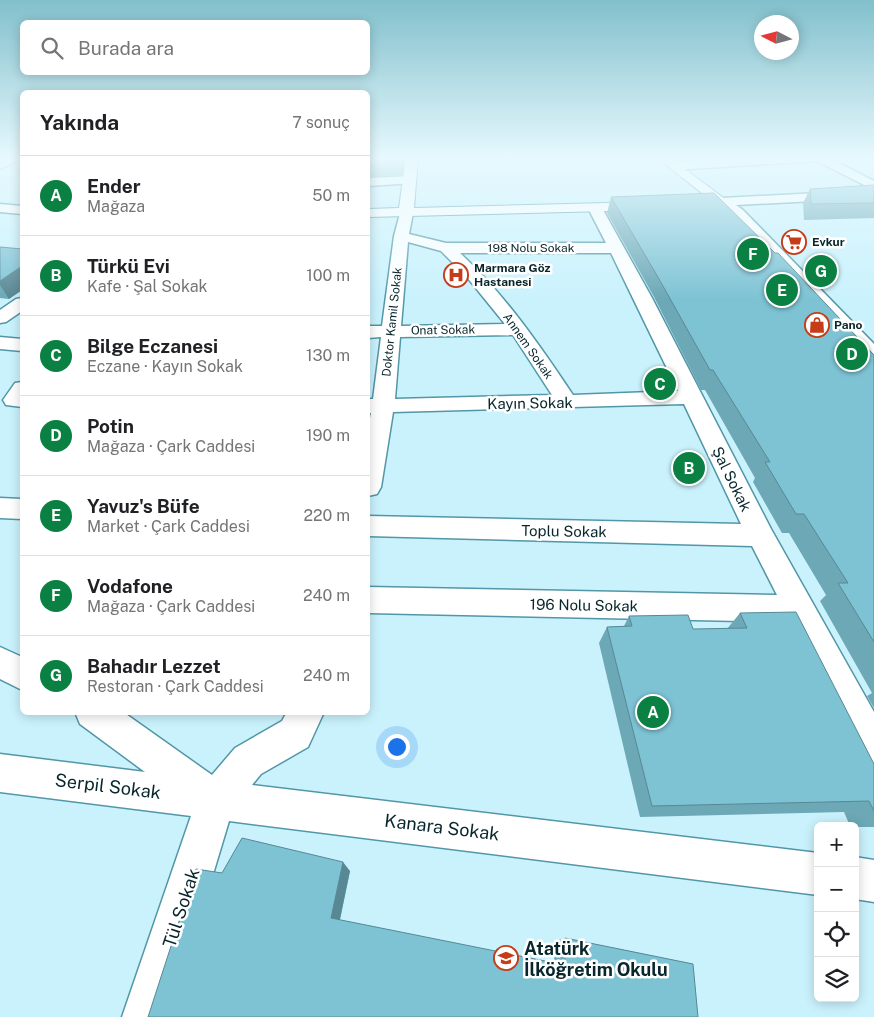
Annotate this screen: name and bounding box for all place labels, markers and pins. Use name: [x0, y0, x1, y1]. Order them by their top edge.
supermarket icon: Evkur: [781, 229, 807, 255]
pin: F: [737, 235, 769, 273]
place label: Evkur: [812, 235, 845, 249]
pin: G: [805, 252, 837, 290]
place label: Marmara Göz Hastanesi: [474, 261, 550, 289]
hospital icon: Marmara Göz Hastanesi: [443, 262, 469, 288]
pin: E: [766, 271, 798, 309]
shop icon: Pano: [804, 312, 830, 338]
place label: Pano: [834, 318, 863, 332]
pin: D: [836, 335, 868, 373]
pin: C: [644, 365, 676, 403]
pin: B: [673, 449, 705, 487]
pin: A: [637, 693, 669, 731]
place label: Atatürk İlköğretim Okulu: [524, 938, 668, 980]
school or university icon: Atatürk İlköğretim Okulu: [493, 945, 519, 971]

